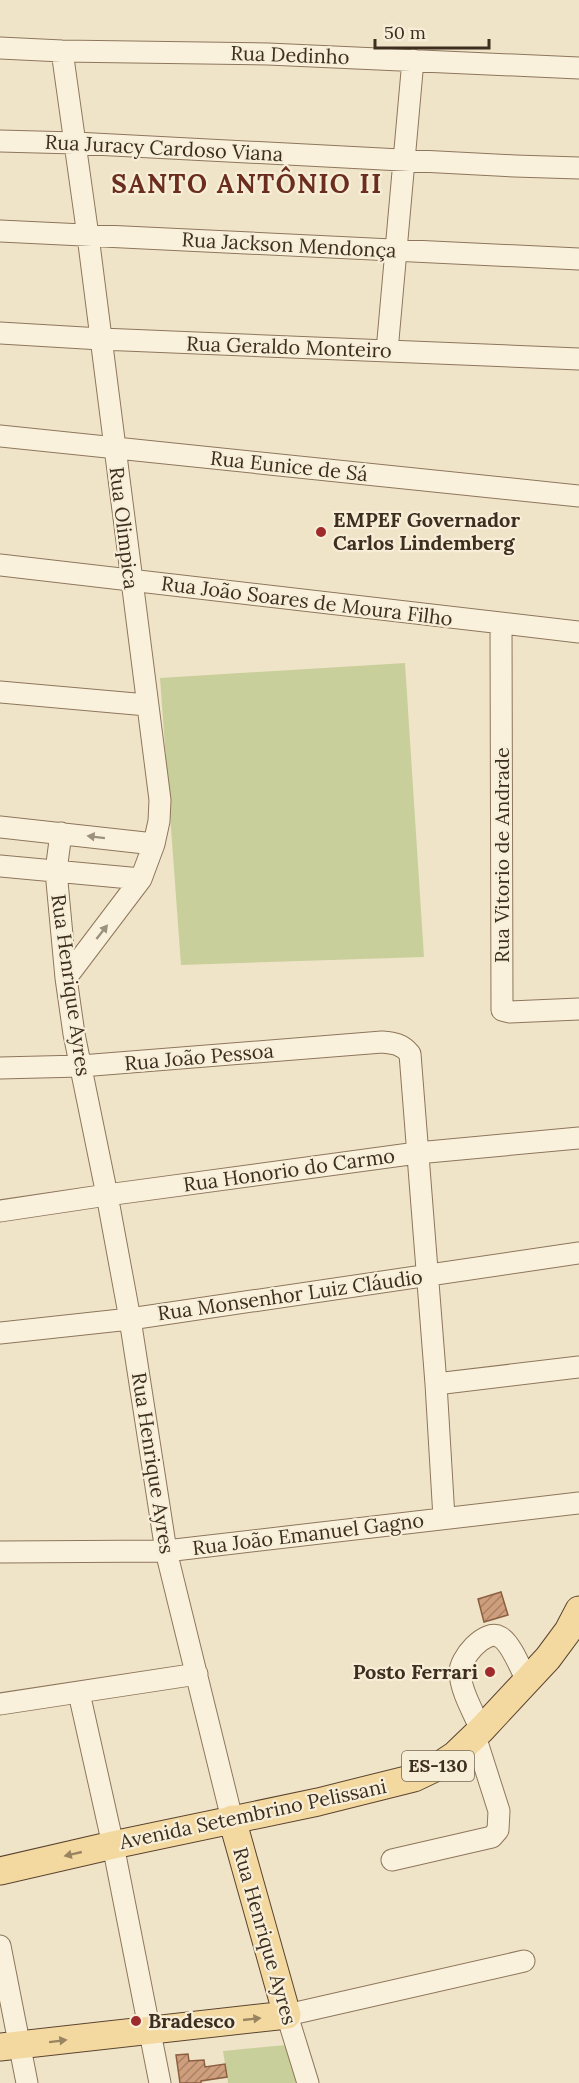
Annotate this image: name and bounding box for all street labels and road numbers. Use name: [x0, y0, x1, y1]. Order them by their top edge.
street label: Rua Dedinho: [230, 40, 350, 69]
street label: Rua Juracy Cardoso Viana: [44, 129, 284, 166]
street label: Rua Jackson Mendonça: [181, 226, 397, 263]
street label: Rua Geraldo Monteiro: [186, 330, 392, 363]
street label: Rua Eunice de Sá: [209, 445, 369, 486]
street label: Rua Olimpica: [105, 465, 144, 591]
street label: Rua João Soares de Moura Filho: [160, 570, 454, 631]
street label: Rua Vitorio de Andrade: [489, 747, 514, 963]
street label: Rua Henrique Ayres: [46, 892, 97, 1078]
street label: Rua João Pessoa: [123, 1038, 275, 1075]
street label: Rua Honorio do Carmo: [181, 1142, 396, 1197]
street label: Rua Monsenhor Luiz Cláudio: [156, 1264, 424, 1325]
street label: Rua Henrique Ayres: [127, 1370, 180, 1555]
street label: Rua João Emanuel Gagno: [191, 1507, 425, 1560]
road number: ES-130: [402, 1751, 474, 1781]
street label: Avenida Setembrino Pelissani: [116, 1773, 389, 1854]
street label: Rua Henrique Ayres: [228, 1844, 303, 2027]

